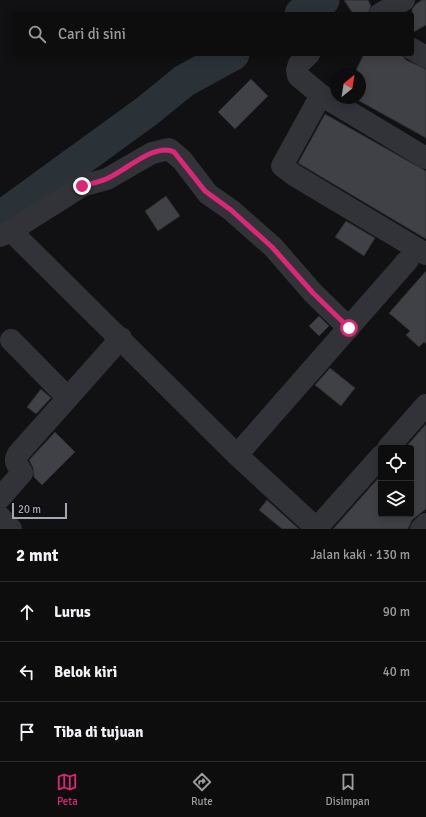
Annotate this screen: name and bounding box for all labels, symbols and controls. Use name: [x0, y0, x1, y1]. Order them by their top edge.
search box: [12, 12, 414, 56]
icon: search: [26, 23, 48, 45]
text: Cari di sini: [58, 25, 126, 43]
north arrow: [330, 68, 366, 104]
route end: [73, 177, 91, 195]
route start: [340, 319, 358, 337]
map controls: [378, 445, 414, 517]
button: locate: [378, 445, 414, 481]
button: layers: [378, 481, 414, 517]
scale bar: [12, 501, 67, 520]
text: 20 m: [18, 503, 41, 516]
text: 2 mnt: [16, 545, 58, 566]
text: Jalan kaki · 130 m: [311, 547, 410, 563]
icon: ahead: [16, 601, 38, 623]
text: Lurus: [54, 603, 91, 621]
text: 90 m: [383, 604, 410, 620]
icon: left: [16, 661, 38, 683]
text: Belok kiri: [54, 663, 117, 681]
text: 40 m: [383, 664, 410, 680]
icon: arrive: [16, 721, 38, 743]
text: Tiba di tujuan: [54, 723, 144, 741]
tab: Peta: [56, 771, 78, 808]
tab: Rute: [191, 771, 213, 808]
tab: Disimpan: [326, 771, 370, 808]

